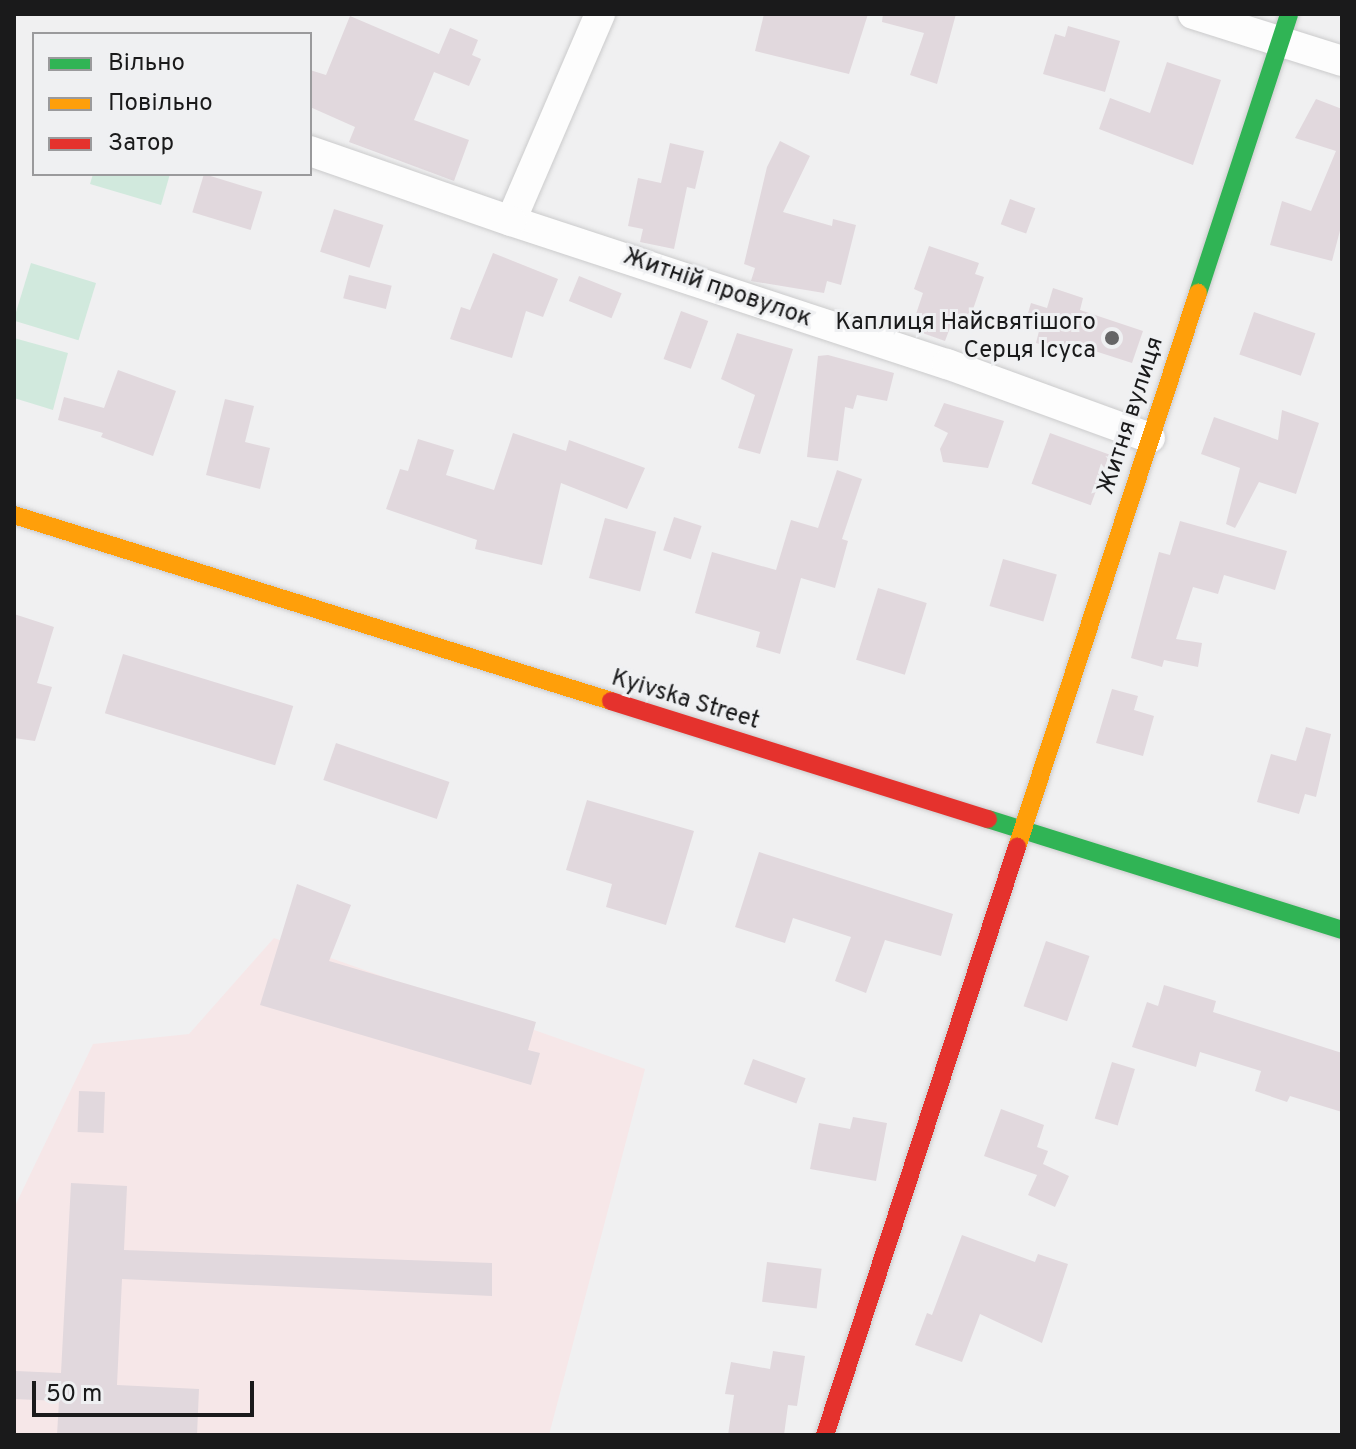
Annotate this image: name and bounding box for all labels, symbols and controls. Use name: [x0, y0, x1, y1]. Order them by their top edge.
legend: [32, 32, 312, 176]
text: Вільно: [108, 49, 185, 79]
text: Повільно: [108, 89, 213, 119]
text: Затор: [108, 129, 174, 159]
street label: Житній провулок: [619, 243, 815, 335]
place label: Каплиця Найсвятішого Серця Ісуса: [835, 310, 1096, 366]
marker: Каплиця Найсвятішого Серця Ісуса: [1103, 329, 1121, 347]
street label: Житня вулиця: [1093, 334, 1171, 498]
street label: Kyivska Street: [608, 665, 762, 737]
scale bar: [36, 1365, 258, 1415]
text: 50 m: [46, 1380, 102, 1410]

